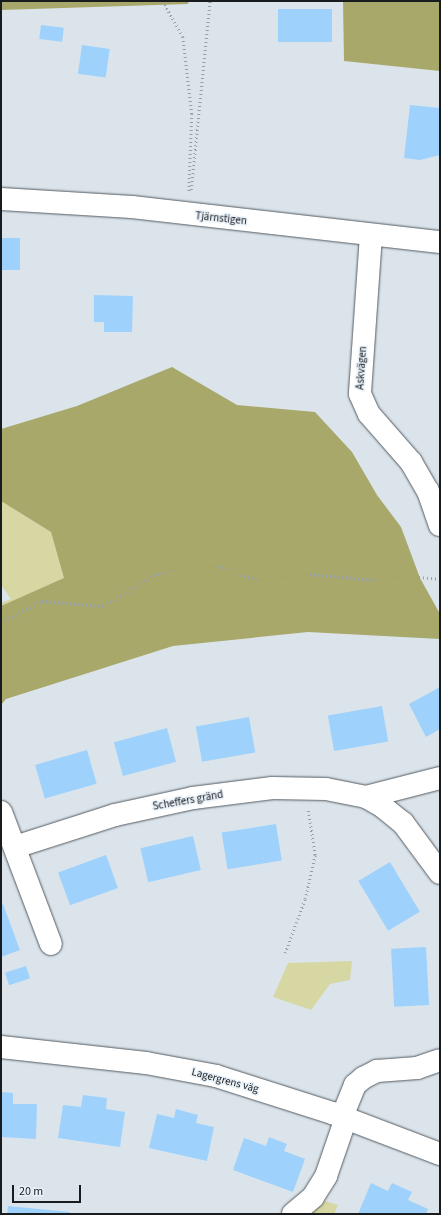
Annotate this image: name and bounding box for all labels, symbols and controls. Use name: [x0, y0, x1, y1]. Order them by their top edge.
street label: Tjärnstigen: [195, 210, 247, 228]
street label: Askvägen: [354, 346, 370, 390]
street label: Scheffers gränd: [152, 788, 224, 814]
street label: Lagergrens väg: [190, 1066, 260, 1096]
scale bar: [14, 1177, 83, 1203]
text: 20 m: [19, 1183, 43, 1200]

